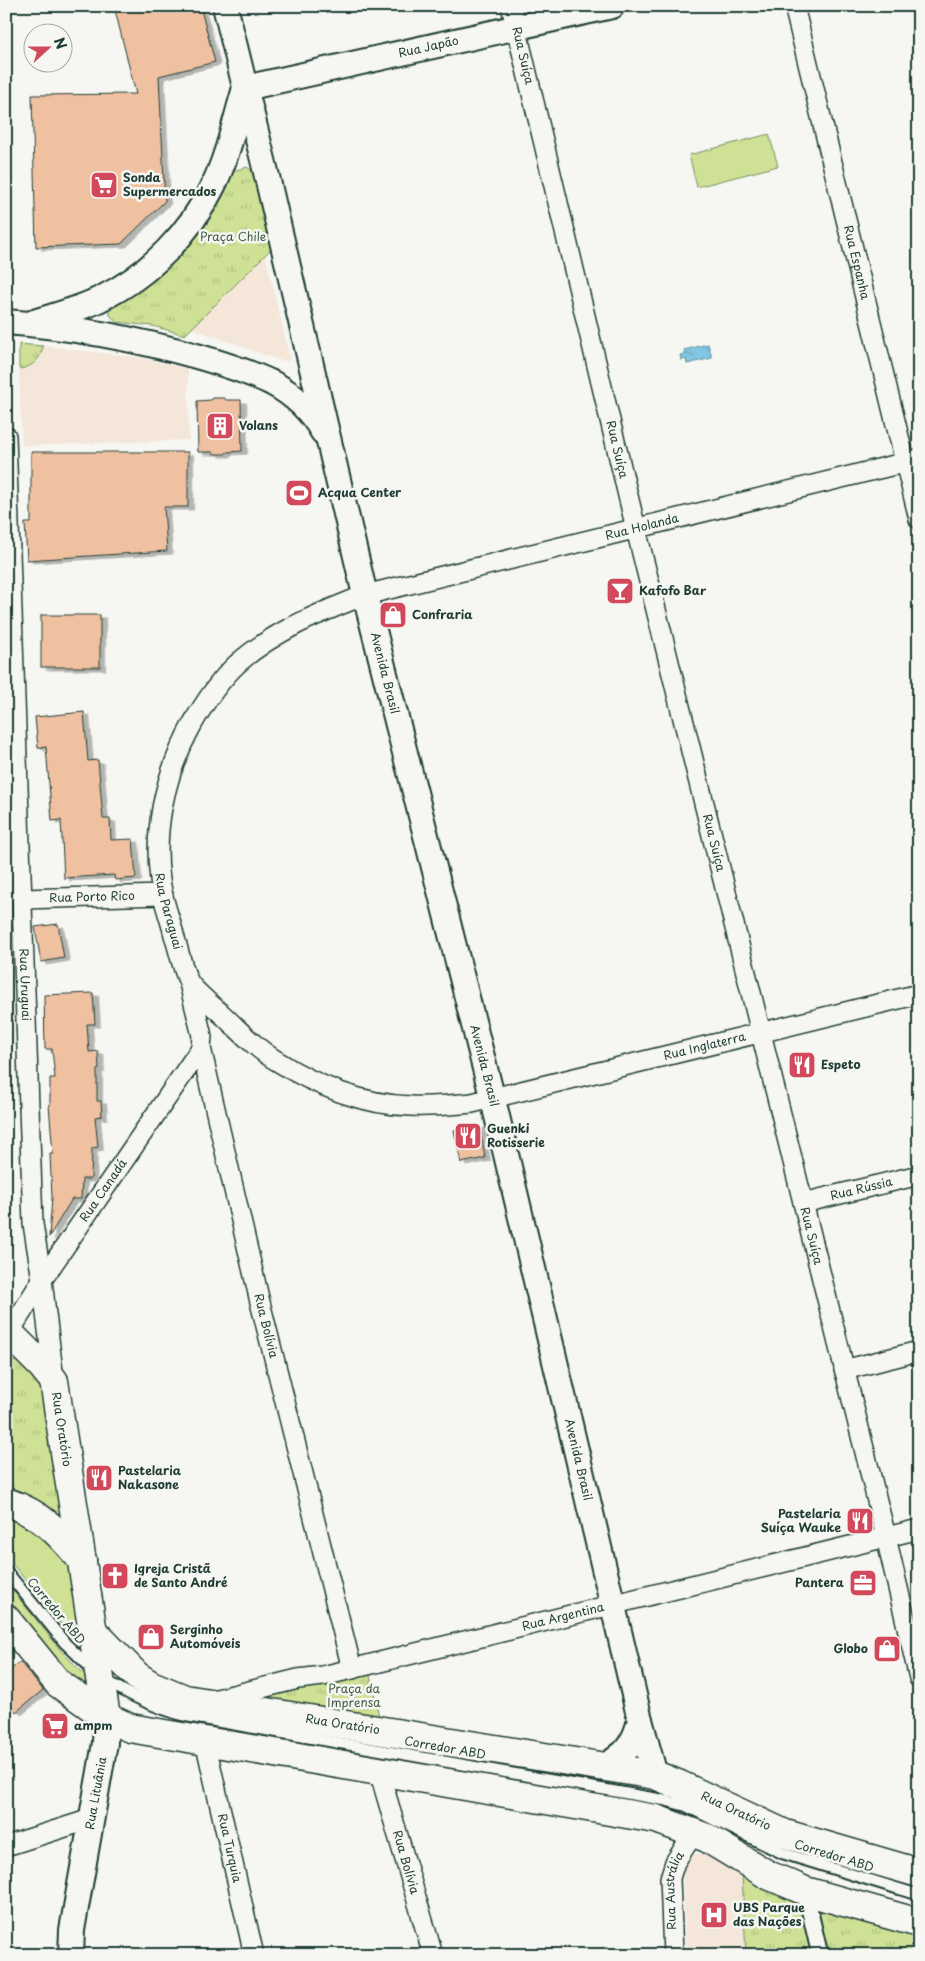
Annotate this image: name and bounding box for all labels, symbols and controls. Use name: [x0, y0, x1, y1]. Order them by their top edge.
north arrow: [22, 22, 72, 72]
street label: Rua Suíça: [508, 25, 540, 87]
street label: Rua Japão: [396, 30, 460, 61]
text: N: [49, 34, 72, 52]
place label: Sonda Supermercados: [123, 168, 216, 200]
supermarket icon: Sonda Supermercados: [89, 170, 119, 200]
street label: Rua Espanha: [840, 223, 875, 302]
park label: Praça Chile: [200, 227, 267, 245]
building icon: Volans: [205, 411, 235, 441]
place label: Volans: [239, 416, 278, 434]
street label: Rua Suíça: [602, 419, 634, 480]
sports icon: Acqua Center: [284, 478, 314, 508]
place label: Acqua Center: [318, 483, 402, 501]
street label: Rua Holanda: [603, 508, 681, 544]
bar icon: Kafofo Bar: [605, 576, 635, 606]
place label: Kafofo Bar: [639, 581, 707, 599]
shop icon: Confraria: [378, 600, 408, 630]
place label: Confraria: [412, 605, 473, 623]
street label: Avenida Brasil: [367, 630, 405, 716]
street label: Rua Suíça: [699, 812, 731, 874]
street label: Rua Paraguai: [151, 872, 188, 951]
street label: Rua Porto Rico: [49, 886, 135, 906]
street label: Rua Uruguai: [16, 948, 36, 1021]
street label: Avenida Brasil: [466, 1023, 504, 1108]
street label: Rua Inglaterra: [661, 1027, 748, 1064]
restaurant icon: Espeto: [787, 1050, 817, 1080]
place label: Espeto: [821, 1055, 861, 1073]
place label: Guenki Rotisserie: [487, 1119, 545, 1151]
restaurant icon: Guenki Rotisserie: [453, 1121, 483, 1151]
street label: Rua Canadá: [75, 1154, 131, 1225]
street label: Rua Rússia: [828, 1172, 895, 1204]
street label: Rua Suíça: [796, 1205, 828, 1267]
street label: Rua Bolívia: [250, 1292, 284, 1360]
street label: Rua Oratório: [48, 1391, 77, 1468]
street label: Avenida Brasil: [561, 1417, 598, 1502]
place label: Pastelaria Nakasone: [118, 1461, 182, 1493]
restaurant icon: Pastelaria Nakasone: [84, 1463, 114, 1493]
place label: Pastelaria Suíça Wauke: [761, 1504, 842, 1536]
restaurant icon: Pastelaria Suíça Wauke: [845, 1506, 875, 1536]
place label: Igreja Cristã de Santo André: [134, 1559, 228, 1591]
church icon: Igreja Cristã de Santo André: [100, 1561, 130, 1591]
office icon: Pantera: [848, 1568, 878, 1598]
street label: Corredor ABD: [23, 1573, 90, 1648]
place label: Pantera: [795, 1573, 845, 1591]
street label: Rua Argentina: [520, 1597, 606, 1635]
place label: Serginho Automóveis: [170, 1620, 241, 1652]
shop icon: Serginho Automóveis: [136, 1622, 166, 1652]
shop icon: Globo: [872, 1634, 902, 1664]
place label: Globo: [833, 1639, 868, 1657]
park label: Praça da Imprensa: [327, 1679, 381, 1711]
street label: Rua Oratório: [304, 1709, 382, 1738]
supermarket icon: ampm: [40, 1711, 70, 1741]
place label: ampm: [74, 1716, 112, 1734]
street label: Corredor ABD: [403, 1731, 487, 1763]
street label: Rua Lituânia: [80, 1754, 111, 1831]
street label: Rua Oratório: [698, 1786, 774, 1834]
street label: Rua Turquia: [214, 1812, 247, 1885]
street label: Rua Bolívia: [389, 1828, 425, 1896]
street label: Corredor ABD: [792, 1834, 876, 1876]
street label: Rua Austrália: [660, 1847, 688, 1930]
place label: UBS Parque das Nações: [733, 1898, 805, 1930]
hospital icon: UBS Parque das Nações: [699, 1900, 729, 1930]

